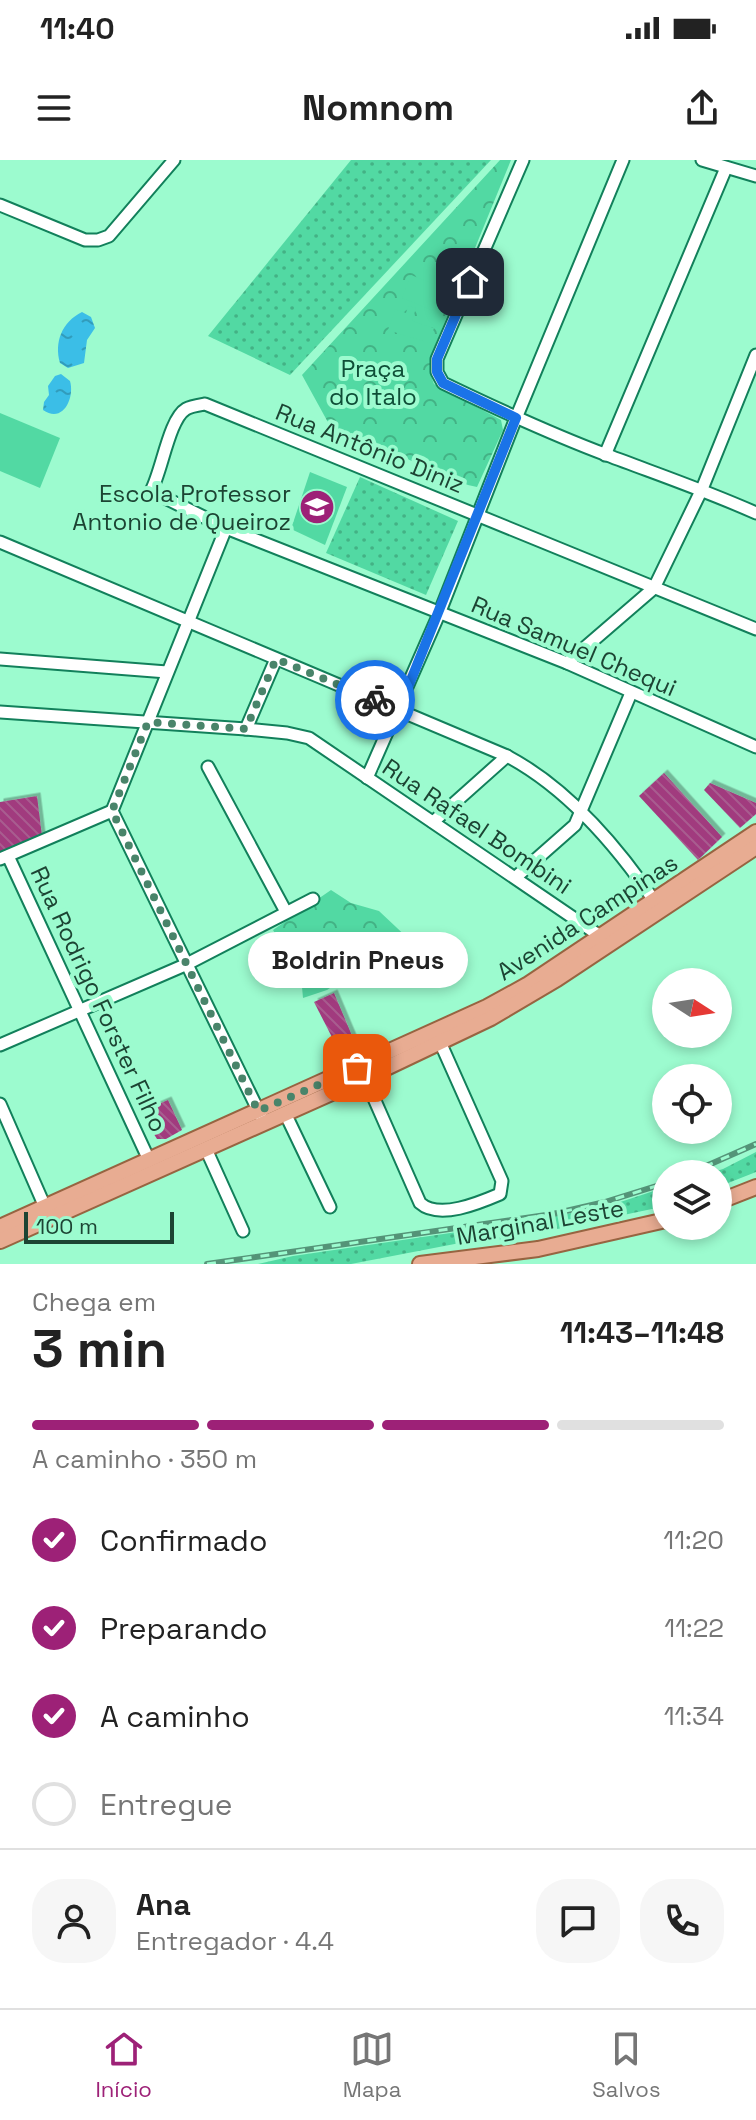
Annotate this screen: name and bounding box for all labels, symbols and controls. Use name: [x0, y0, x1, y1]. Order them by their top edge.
text: 11:40: [40, 9, 115, 48]
text: Nomnom: [302, 85, 454, 131]
icon: menu: [32, 86, 76, 130]
icon: share: [680, 86, 724, 130]
pin: [436, 248, 504, 316]
icon: home: [448, 260, 492, 304]
park label: Praça do Italo: [329, 353, 417, 412]
street label: Rua Antônio Diniz: [271, 396, 469, 500]
place label: Escola Professor Antonio de Queiroz: [72, 478, 291, 537]
school or university icon: Escola Professor Antonio de Queiroz: [298, 488, 336, 526]
street label: Rua Samuel Chequi: [467, 589, 681, 703]
courier: [335, 660, 415, 740]
icon: bike: [353, 678, 397, 722]
street label: Rua Rafael Bombini: [377, 751, 577, 901]
street label: Avenida Campinas: [491, 847, 683, 987]
street label: Rua Rodrigo Forster Filho: [24, 861, 174, 1137]
callout: Boldrin Pneus: [247, 932, 467, 988]
text: Boldrin Pneus: [272, 943, 444, 977]
north arrow: [652, 968, 732, 1048]
map controls: [652, 968, 732, 1240]
pin: [323, 1034, 391, 1102]
icon: bag: [335, 1046, 379, 1090]
button: locate: [652, 1064, 732, 1144]
button: layers: [652, 1160, 732, 1240]
street label: Marginal Leste: [454, 1192, 626, 1252]
scale bar: [24, 1208, 174, 1244]
text: 100 m: [36, 1212, 98, 1240]
text: Chega em: [32, 1285, 156, 1319]
text: 11:43–11:48: [560, 1313, 724, 1352]
text: 3 min: [32, 1316, 167, 1382]
text: A caminho · 350 m: [32, 1442, 257, 1476]
icon: check: [32, 1518, 76, 1562]
text: Confirmado: [100, 1521, 267, 1560]
text: 11:20: [663, 1523, 724, 1557]
icon: check: [32, 1606, 76, 1650]
text: Preparando: [100, 1609, 267, 1648]
text: 11:22: [664, 1611, 724, 1645]
icon: check: [32, 1694, 76, 1738]
text: A caminho: [100, 1697, 250, 1736]
text: 11:34: [664, 1699, 724, 1733]
text: Entregue: [100, 1785, 233, 1824]
button: person: [32, 1879, 116, 1963]
button: chat: [536, 1879, 620, 1963]
button: phone: [640, 1879, 724, 1963]
text: Ana: [136, 1885, 191, 1924]
text: Entregador · 4.4: [136, 1924, 334, 1958]
tab: Início: [95, 2027, 152, 2103]
tab: Mapa: [343, 2027, 401, 2103]
tab: Salvos: [592, 2027, 660, 2103]

